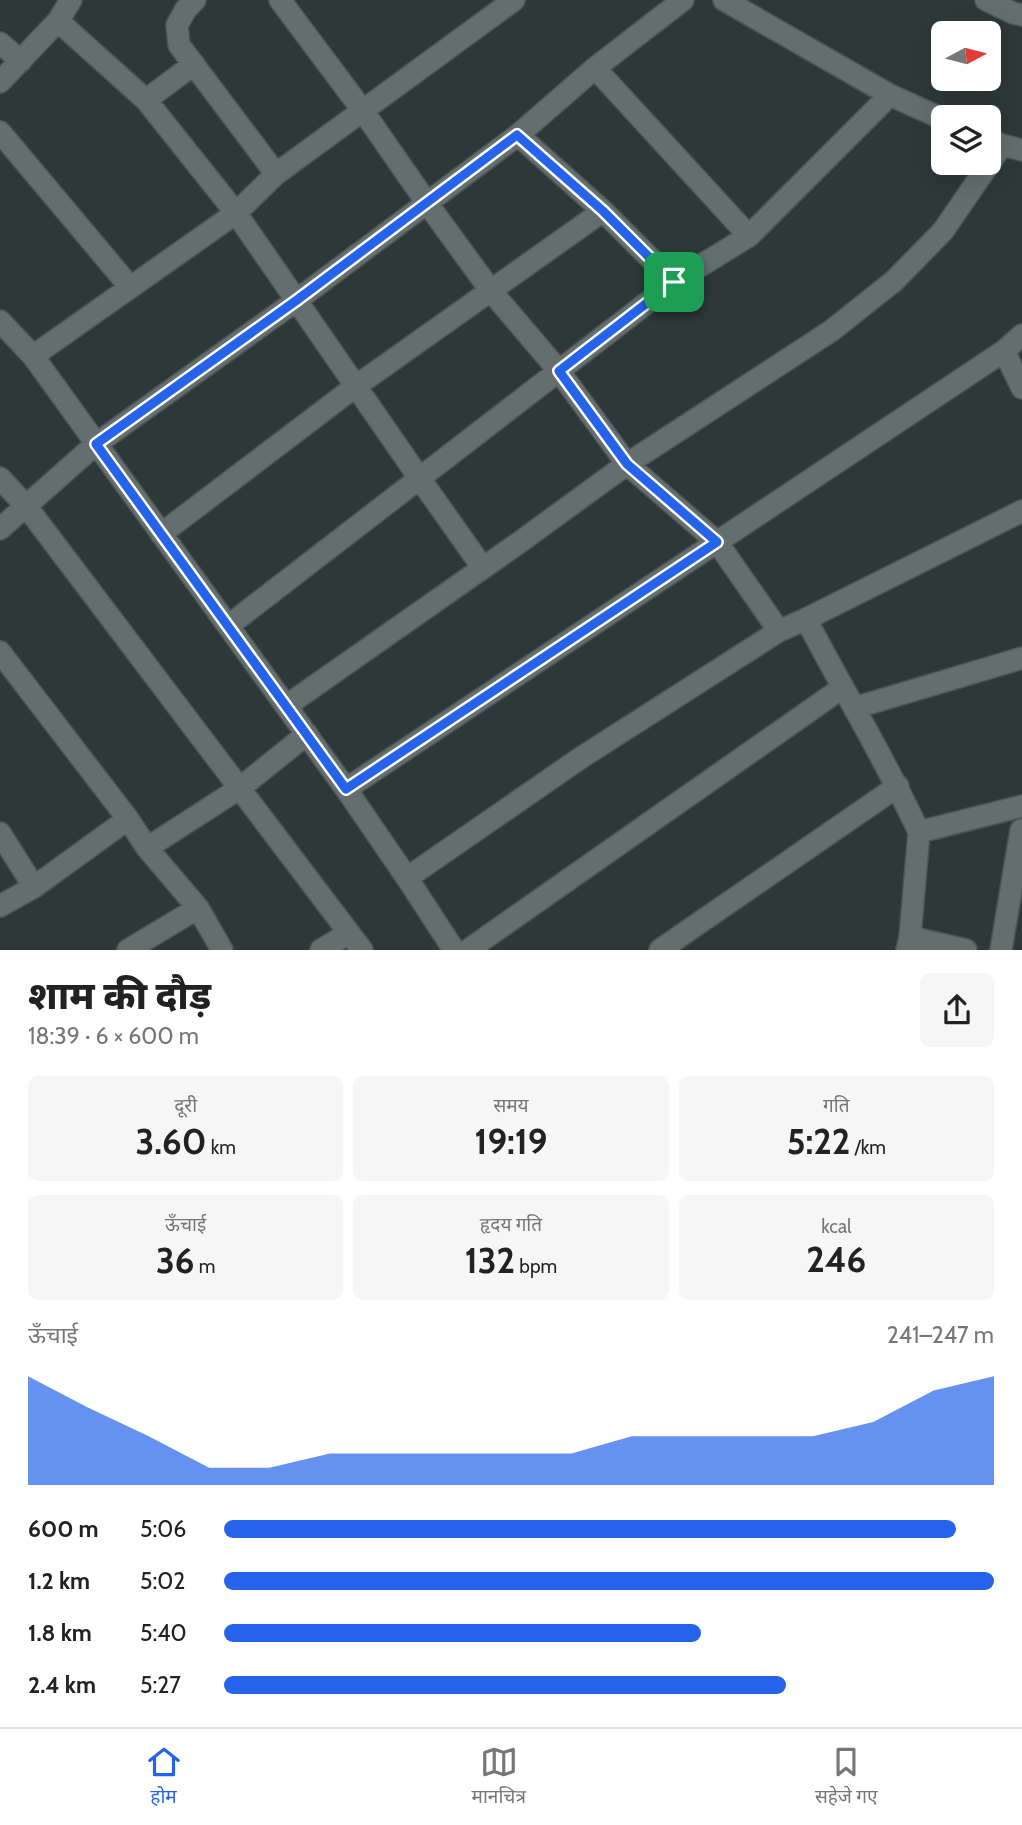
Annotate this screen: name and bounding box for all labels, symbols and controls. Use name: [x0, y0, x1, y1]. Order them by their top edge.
north arrow: [931, 21, 1001, 91]
map controls: [931, 21, 1001, 175]
button: layers: [931, 105, 1001, 175]
pin: [644, 252, 704, 312]
icon: arrive: [655, 263, 693, 301]
text: शाम की दौड़: [28, 972, 211, 1019]
button: share: [920, 973, 994, 1047]
text: 18:39 · 6 × 600 m: [28, 1022, 199, 1050]
text: दूरी: [174, 1094, 197, 1117]
text: समय: [493, 1094, 529, 1117]
text: गति: [823, 1094, 850, 1117]
text: 3.60: [135, 1120, 206, 1163]
text: 19:19: [475, 1120, 547, 1163]
text: 5:22: [787, 1120, 850, 1163]
text: km: [206, 1136, 236, 1159]
text: /km: [850, 1136, 886, 1159]
text: ऊँचाई: [165, 1213, 206, 1236]
text: हृदय गति: [480, 1213, 542, 1236]
text: kcal: [821, 1215, 851, 1238]
text: 246: [806, 1238, 866, 1281]
text: 36: [156, 1239, 194, 1282]
text: 132: [465, 1239, 515, 1282]
text: m: [194, 1255, 215, 1278]
text: bpm: [515, 1255, 557, 1278]
text: ऊँचाई: [28, 1321, 78, 1349]
text: 241–247 m: [887, 1321, 994, 1349]
text: 600 m: [28, 1515, 99, 1543]
text: 5:06: [140, 1515, 186, 1543]
text: 1.2 km: [28, 1567, 90, 1595]
text: 5:02: [140, 1567, 185, 1595]
text: 1.8 km: [28, 1619, 92, 1647]
text: 5:40: [140, 1619, 187, 1647]
text: 2.4 km: [28, 1671, 96, 1699]
text: 5:27: [140, 1671, 181, 1699]
tab: होम: [145, 1743, 183, 1811]
tab: मानचित्र: [472, 1743, 526, 1811]
tab: सहेजे गए: [815, 1743, 877, 1811]

